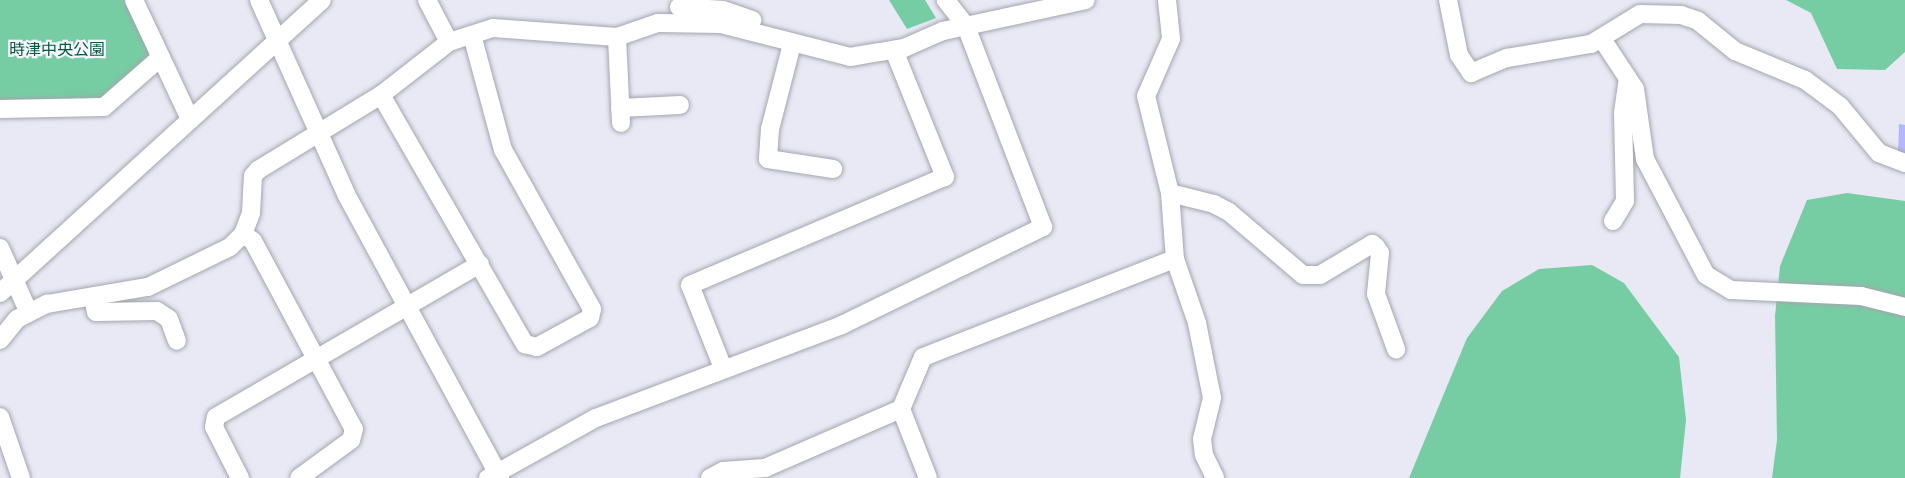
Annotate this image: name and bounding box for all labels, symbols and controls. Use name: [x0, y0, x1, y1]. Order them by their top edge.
park label: 時津中央公園: [9, 40, 105, 60]

